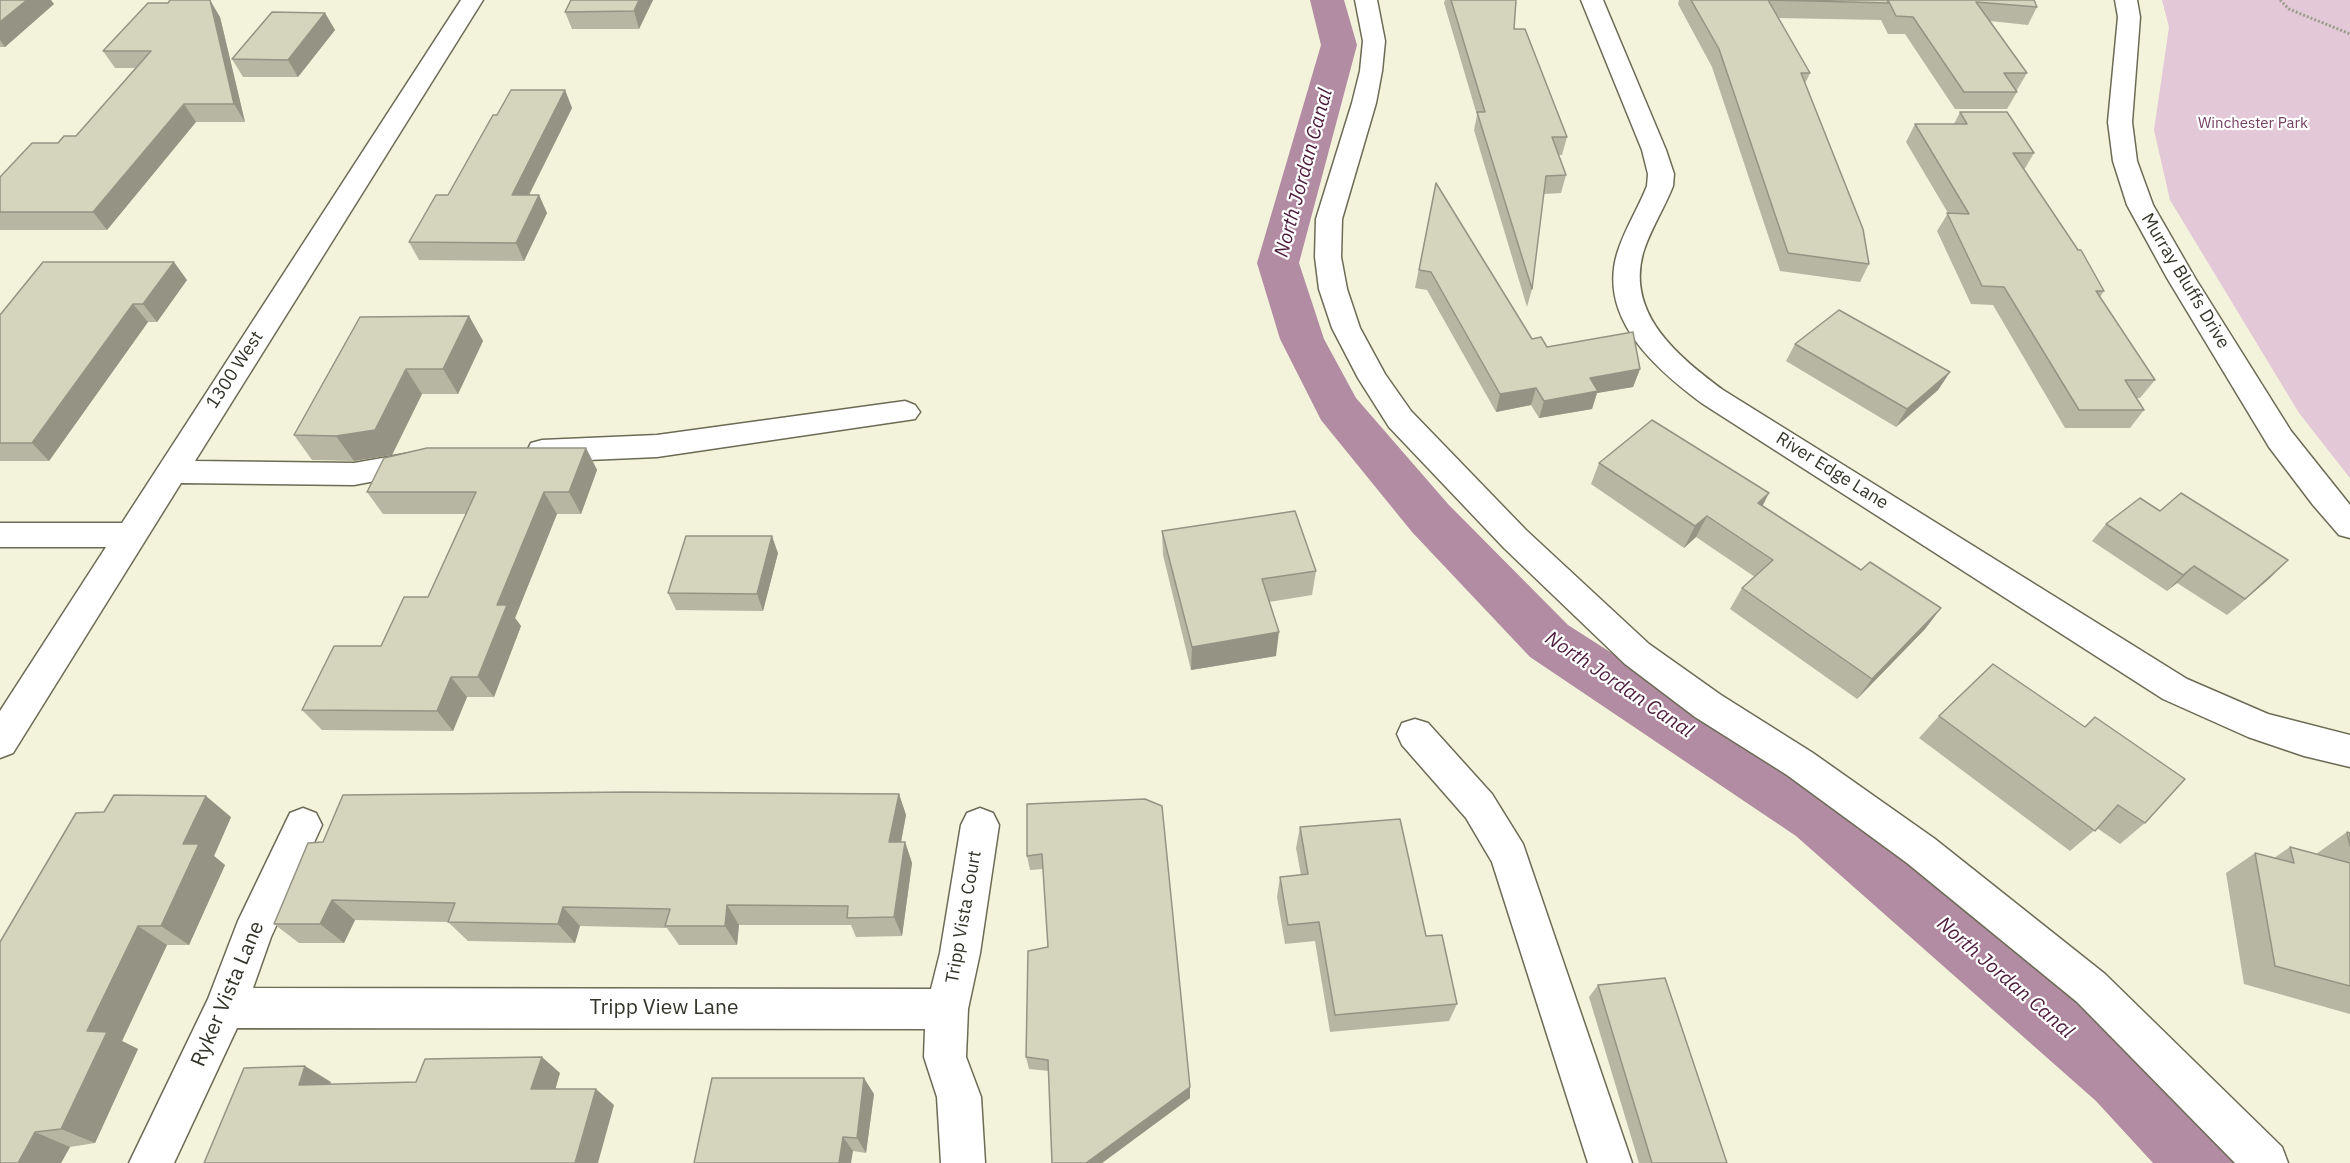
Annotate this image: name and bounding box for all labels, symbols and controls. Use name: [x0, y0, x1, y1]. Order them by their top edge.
water label: North Jordan Canal: [1270, 86, 1338, 260]
park label: Winchester Park: [2198, 115, 2308, 133]
street label: Murray Bluffs Drive: [2136, 209, 2234, 353]
street label: 1300 West: [202, 327, 268, 413]
street label: River Edge Lane: [1772, 428, 1892, 514]
water label: North Jordan Canal: [1540, 627, 1698, 743]
street label: Tripp Vista Court: [942, 849, 986, 985]
water label: North Jordan Canal: [1932, 912, 2078, 1044]
street label: Ryker Vista Lane: [186, 917, 270, 1071]
street label: Tripp View Lane: [589, 995, 739, 1021]

